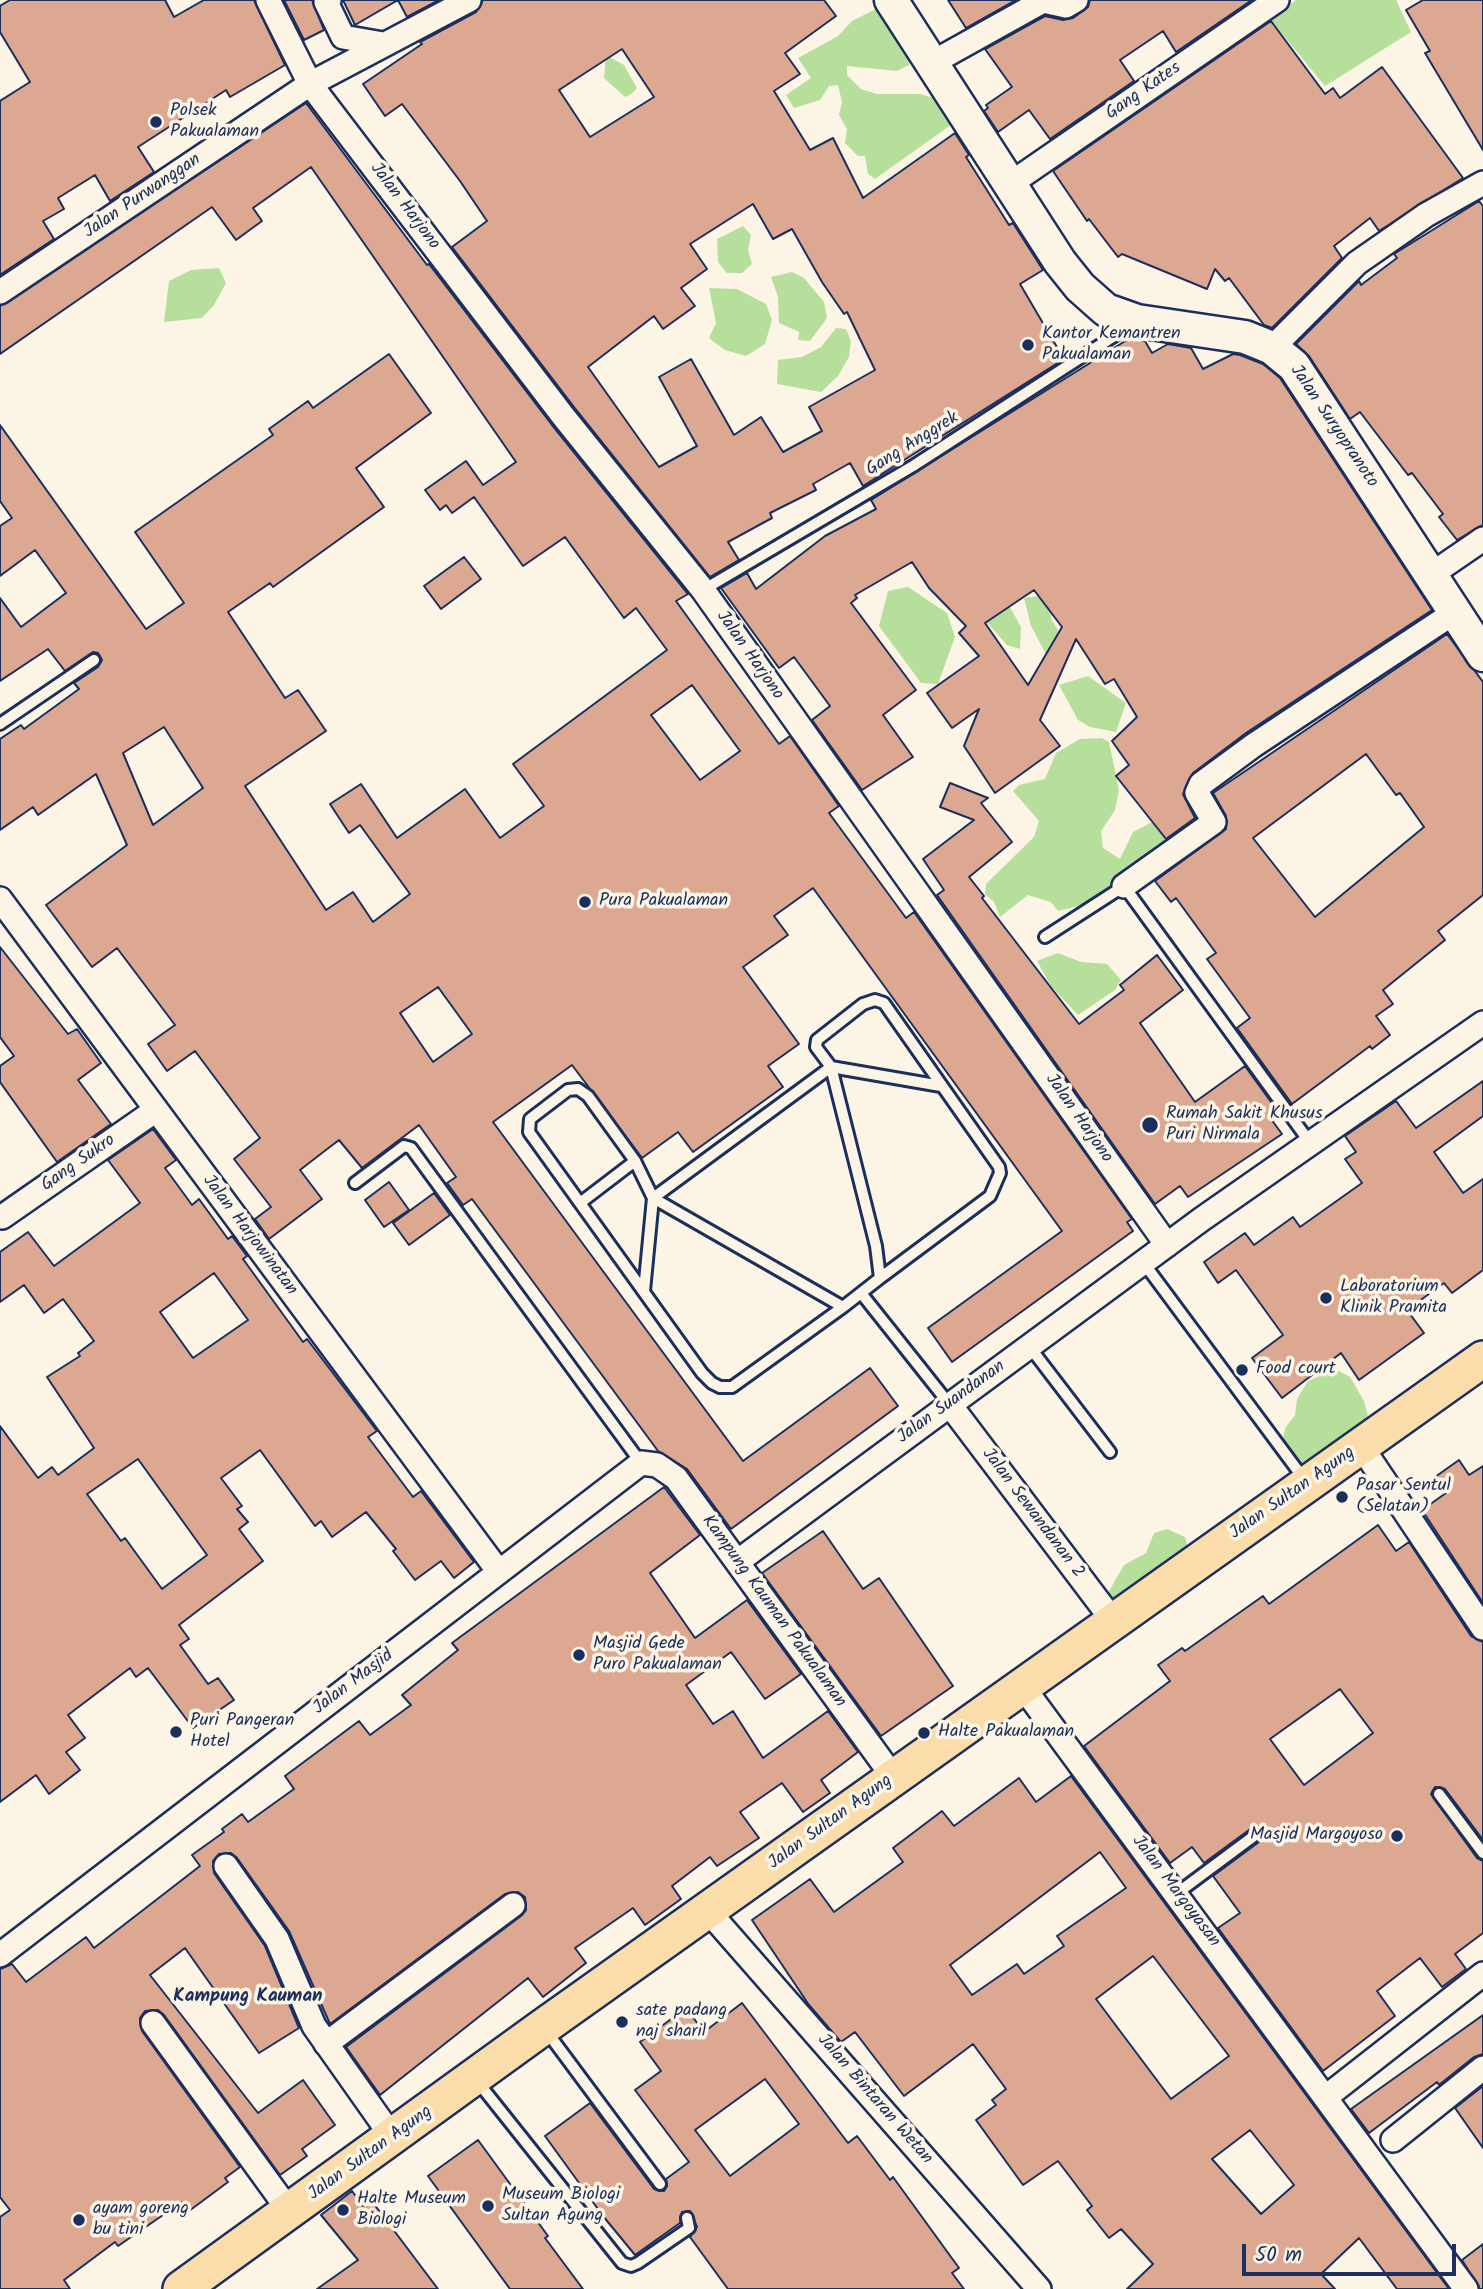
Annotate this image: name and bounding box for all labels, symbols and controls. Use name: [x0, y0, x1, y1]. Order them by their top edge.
street label: Gang Kates: [1102, 58, 1186, 126]
place label: Polsek Pakualaman: [170, 101, 259, 144]
marker: Polsek Pakualaman: [148, 114, 164, 130]
street label: Jalan Purwanggan: [81, 150, 205, 244]
street label: Jalan Harjono: [364, 159, 444, 255]
place label: Kantor Kemantren Pakualaman: [1042, 324, 1181, 366]
marker: Kantor Kemantren Pakualaman: [1020, 337, 1036, 353]
street label: Jalan Suryopranoto: [1284, 362, 1382, 492]
street label: Gang Anggrek: [863, 408, 963, 482]
street label: Jalan Harjono: [710, 607, 788, 705]
place label: Pura Pakualaman: [599, 891, 728, 913]
marker: Pura Pakualaman: [577, 894, 593, 910]
street label: Jalan Harjono: [1039, 1070, 1117, 1168]
place label: Rumah Sakit Khusus Puri Nirmala: [1166, 1104, 1323, 1146]
marker: Rumah Sakit Khusus Puri Nirmala: [1140, 1115, 1160, 1135]
street label: Gang Sukro: [38, 1131, 120, 1197]
street label: Jalan Harjowinatan: [197, 1172, 301, 1300]
place label: Laboratorium Klinik Pramita: [1340, 1277, 1447, 1320]
marker: Laboratorium Klinik Pramita: [1318, 1290, 1334, 1306]
street label: Jalan Suandanan: [894, 1357, 1010, 1449]
place label: Food court: [1256, 1359, 1336, 1381]
marker: Food court: [1234, 1362, 1250, 1378]
street label: Jalan Sultan Agung: [1226, 1443, 1360, 1545]
street label: Jalan Sewandanan 2: [976, 1445, 1088, 1583]
place label: Pasar Sentul (Selatan): [1356, 1476, 1451, 1518]
marker: Pasar Sentul (Selatan): [1334, 1489, 1350, 1505]
street label: Kampung Kauman Pakualaman: [696, 1512, 850, 1712]
place label: Masjid Gede Puro Pakualaman: [593, 1634, 722, 1676]
street label: Jalan Masjid: [310, 1646, 398, 1720]
marker: Masjid Gede Puro Pakualaman: [571, 1647, 587, 1663]
place label: Puri Pangeran Hotel: [190, 1711, 294, 1754]
place label: Halte Pakualaman: [938, 1722, 1074, 1744]
marker: Puri Pangeran Hotel: [168, 1724, 184, 1740]
marker: Halte Pakualaman: [916, 1725, 932, 1741]
street label: Jalan Sultan Agung: [765, 1771, 897, 1875]
place label: Masjid Margoyoso: [1250, 1825, 1383, 1847]
marker: Masjid Margoyoso: [1389, 1828, 1405, 1844]
street label: Jalan Margoyasan: [1126, 1832, 1224, 1952]
district label: Kampung Kauman: [173, 1987, 323, 2009]
place label: sate padang naj sharil: [636, 2001, 727, 2044]
marker: sate padang naj sharil: [614, 2014, 630, 2030]
street label: Jalan Bintaran Wetan: [812, 2030, 936, 2170]
street label: Jalan Sultan Agung: [305, 2102, 437, 2206]
place label: Museum Biologi Sultan Agung: [502, 2185, 620, 2228]
place label: Halte Museum Biologi: [357, 2189, 466, 2232]
marker: Museum Biologi Sultan Agung: [480, 2198, 496, 2214]
place label: ayam goreng bu tini: [93, 2199, 189, 2242]
marker: Halte Museum Biologi: [335, 2202, 351, 2218]
marker: ayam goreng bu tini: [71, 2212, 87, 2228]
scale bar: [1245, 2230, 1458, 2274]
text: 50 m: [1255, 2239, 1302, 2272]

